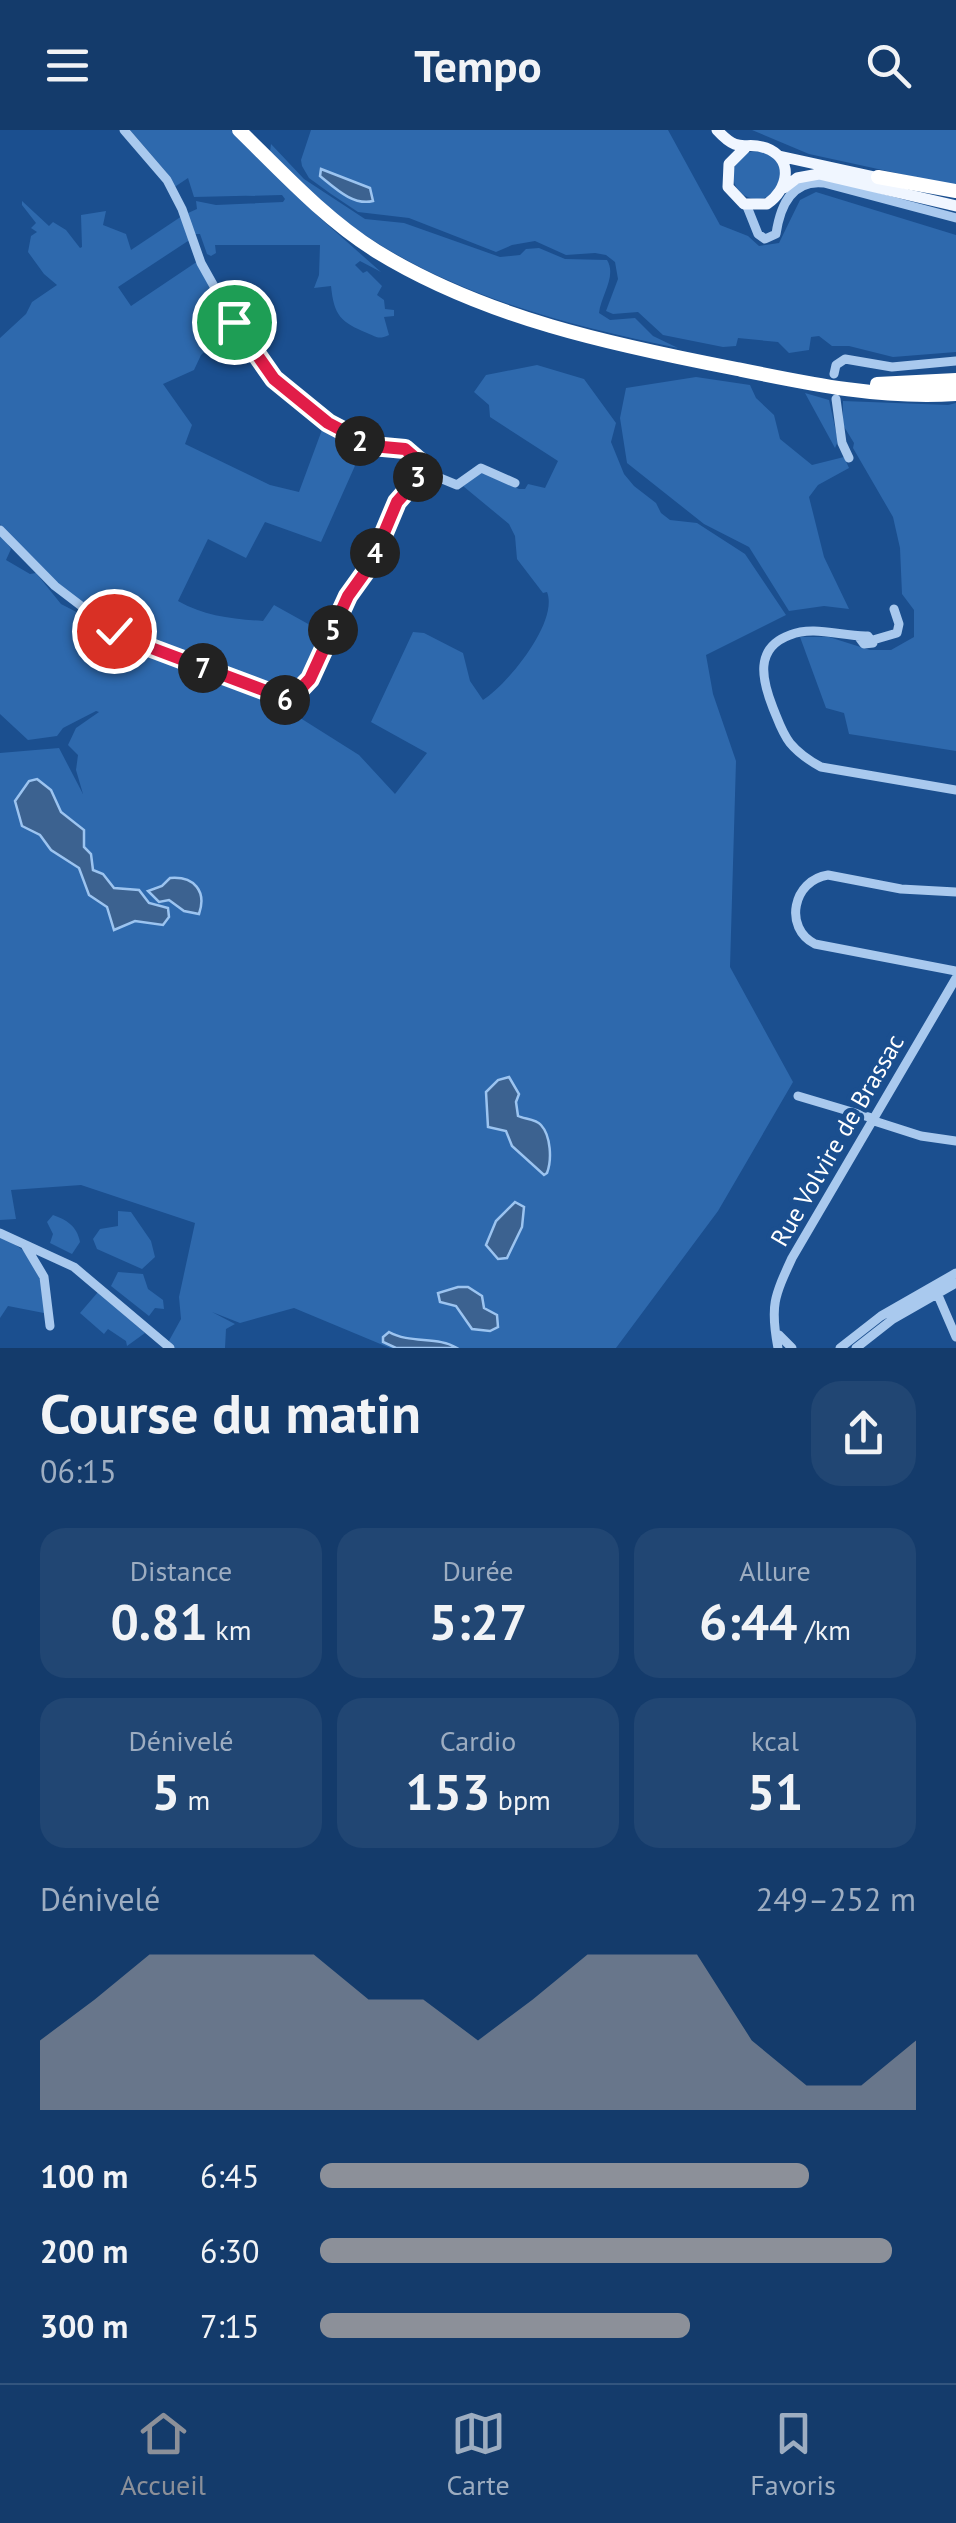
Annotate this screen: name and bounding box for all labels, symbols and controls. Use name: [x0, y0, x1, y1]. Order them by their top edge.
text: Tempo: [414, 36, 542, 94]
icon: menu: [40, 38, 95, 93]
icon: search: [861, 38, 916, 93]
pin: [192, 280, 277, 365]
icon: arrive: [207, 295, 262, 350]
pin: 2: [335, 416, 385, 466]
text: 2: [352, 422, 368, 459]
pin: 3: [393, 452, 443, 502]
text: 3: [410, 458, 426, 495]
pin: 4: [350, 528, 400, 578]
text: 4: [367, 534, 383, 571]
pin: [72, 589, 157, 674]
icon: check: [87, 604, 142, 659]
pin: 5: [308, 605, 358, 655]
text: 5: [325, 611, 341, 648]
pin: 7: [178, 643, 228, 693]
text: 7: [195, 649, 211, 686]
pin: 6: [260, 675, 310, 725]
text: 6: [277, 681, 293, 718]
street label: Rue Volvire de Brassac: [763, 1028, 911, 1252]
text: Course du matin: [40, 1377, 421, 1448]
button: share: [811, 1381, 916, 1486]
text: 06:15: [40, 1450, 117, 1492]
text: Distance: [130, 1552, 232, 1589]
text: Durée: [442, 1552, 514, 1589]
text: Allure: [739, 1552, 811, 1589]
text: 0.81: [111, 1589, 208, 1654]
text: 5:27: [429, 1589, 527, 1654]
text: 6:44: [699, 1589, 797, 1654]
text: km: [208, 1611, 251, 1648]
text: /km: [797, 1611, 851, 1648]
text: Dénivelé: [128, 1722, 234, 1759]
text: Cardio: [440, 1722, 516, 1759]
text: kcal: [751, 1722, 799, 1759]
text: 5: [152, 1759, 180, 1824]
text: 153: [405, 1759, 490, 1824]
text: 51: [747, 1759, 803, 1824]
text: m: [180, 1781, 210, 1818]
text: bpm: [490, 1781, 551, 1818]
text: Dénivelé: [40, 1878, 160, 1920]
text: 249–252 m: [756, 1878, 916, 1920]
text: 100 m: [40, 2155, 128, 2197]
text: 6:45: [200, 2155, 259, 2197]
text: 200 m: [40, 2230, 128, 2272]
text: 6:30: [200, 2230, 259, 2272]
text: 300 m: [40, 2305, 128, 2347]
text: 7:15: [200, 2305, 259, 2347]
tab: Accueil: [120, 2406, 206, 2503]
tab: Carte: [447, 2406, 510, 2503]
tab: Favoris: [750, 2406, 836, 2503]

